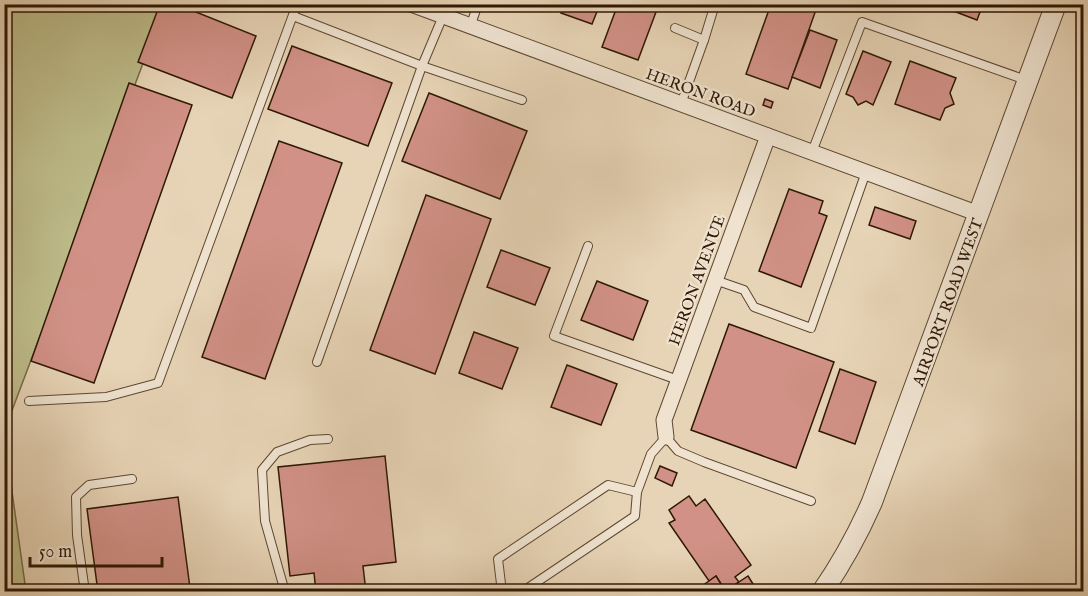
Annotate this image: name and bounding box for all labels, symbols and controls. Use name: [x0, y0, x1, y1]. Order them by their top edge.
street label: HERON ROAD: [643, 65, 758, 123]
street label: HERON AVENUE: [665, 213, 731, 349]
street label: AIRPORT ROAD WEST: [909, 216, 989, 390]
scale bar: [30, 530, 162, 568]
text: 50 m: [39, 541, 72, 564]

